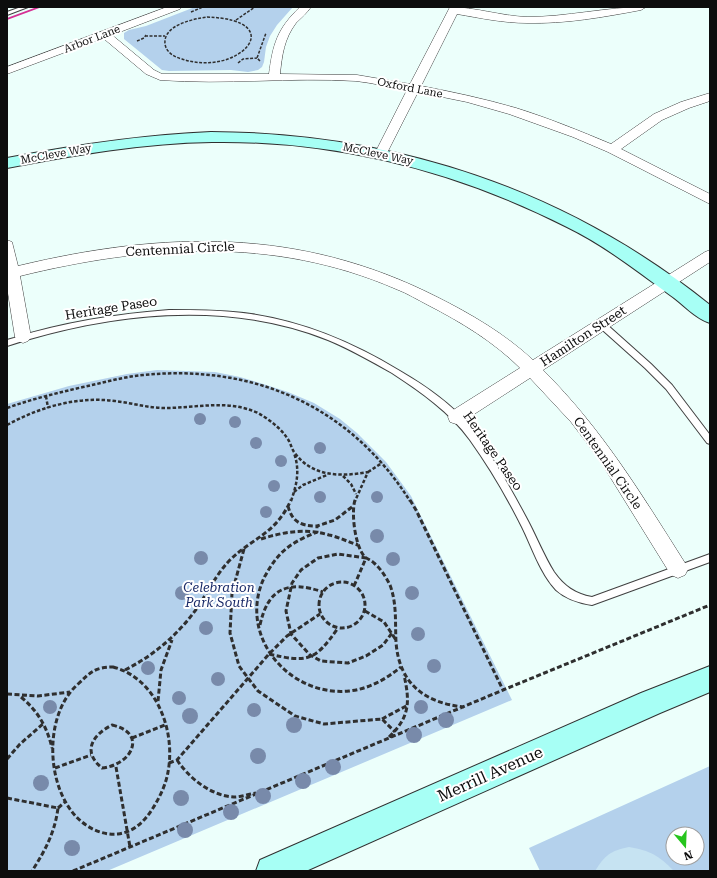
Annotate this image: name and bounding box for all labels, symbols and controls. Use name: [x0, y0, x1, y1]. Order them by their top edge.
street label: Arbor Lane: [62, 22, 122, 56]
street label: Oxford Lane: [376, 75, 444, 101]
street label: McCleve Way: [342, 140, 415, 168]
street label: McCleve Way: [20, 141, 93, 167]
street label: Centennial Circle: [125, 239, 235, 259]
street label: Heritage Paseo: [64, 293, 158, 323]
street label: Hamilton Street: [537, 303, 629, 369]
street label: Heritage Paseo: [460, 409, 526, 493]
street label: Centennial Circle: [571, 414, 645, 512]
park label: Celebration Park South: [183, 580, 255, 610]
street label: Merrill Avenue: [434, 742, 546, 806]
north arrow: [665, 826, 705, 866]
text: N: [681, 847, 694, 863]

